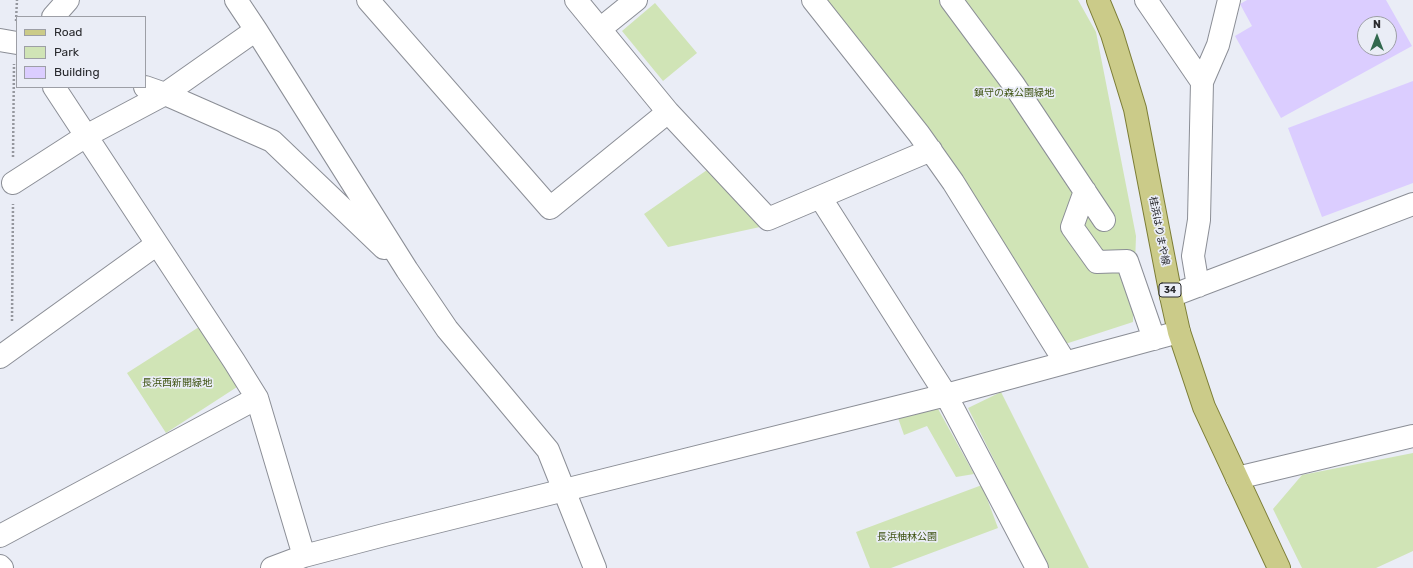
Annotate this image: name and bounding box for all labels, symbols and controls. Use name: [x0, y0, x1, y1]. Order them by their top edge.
legend: [16, 16, 146, 88]
north arrow: [1357, 16, 1397, 56]
text: N: [1373, 18, 1381, 31]
text: Road: [54, 25, 82, 39]
text: Park: [54, 45, 79, 59]
text: Building: [54, 65, 100, 79]
park label: 鎮守の森公園緑地: [974, 87, 1054, 99]
street label: 桂浜はりまや線: [1146, 195, 1172, 267]
road number: 34: [1159, 283, 1181, 297]
park label: 長浜西新開緑地: [142, 377, 212, 389]
park label: 長浜柚林公園: [877, 531, 937, 543]

